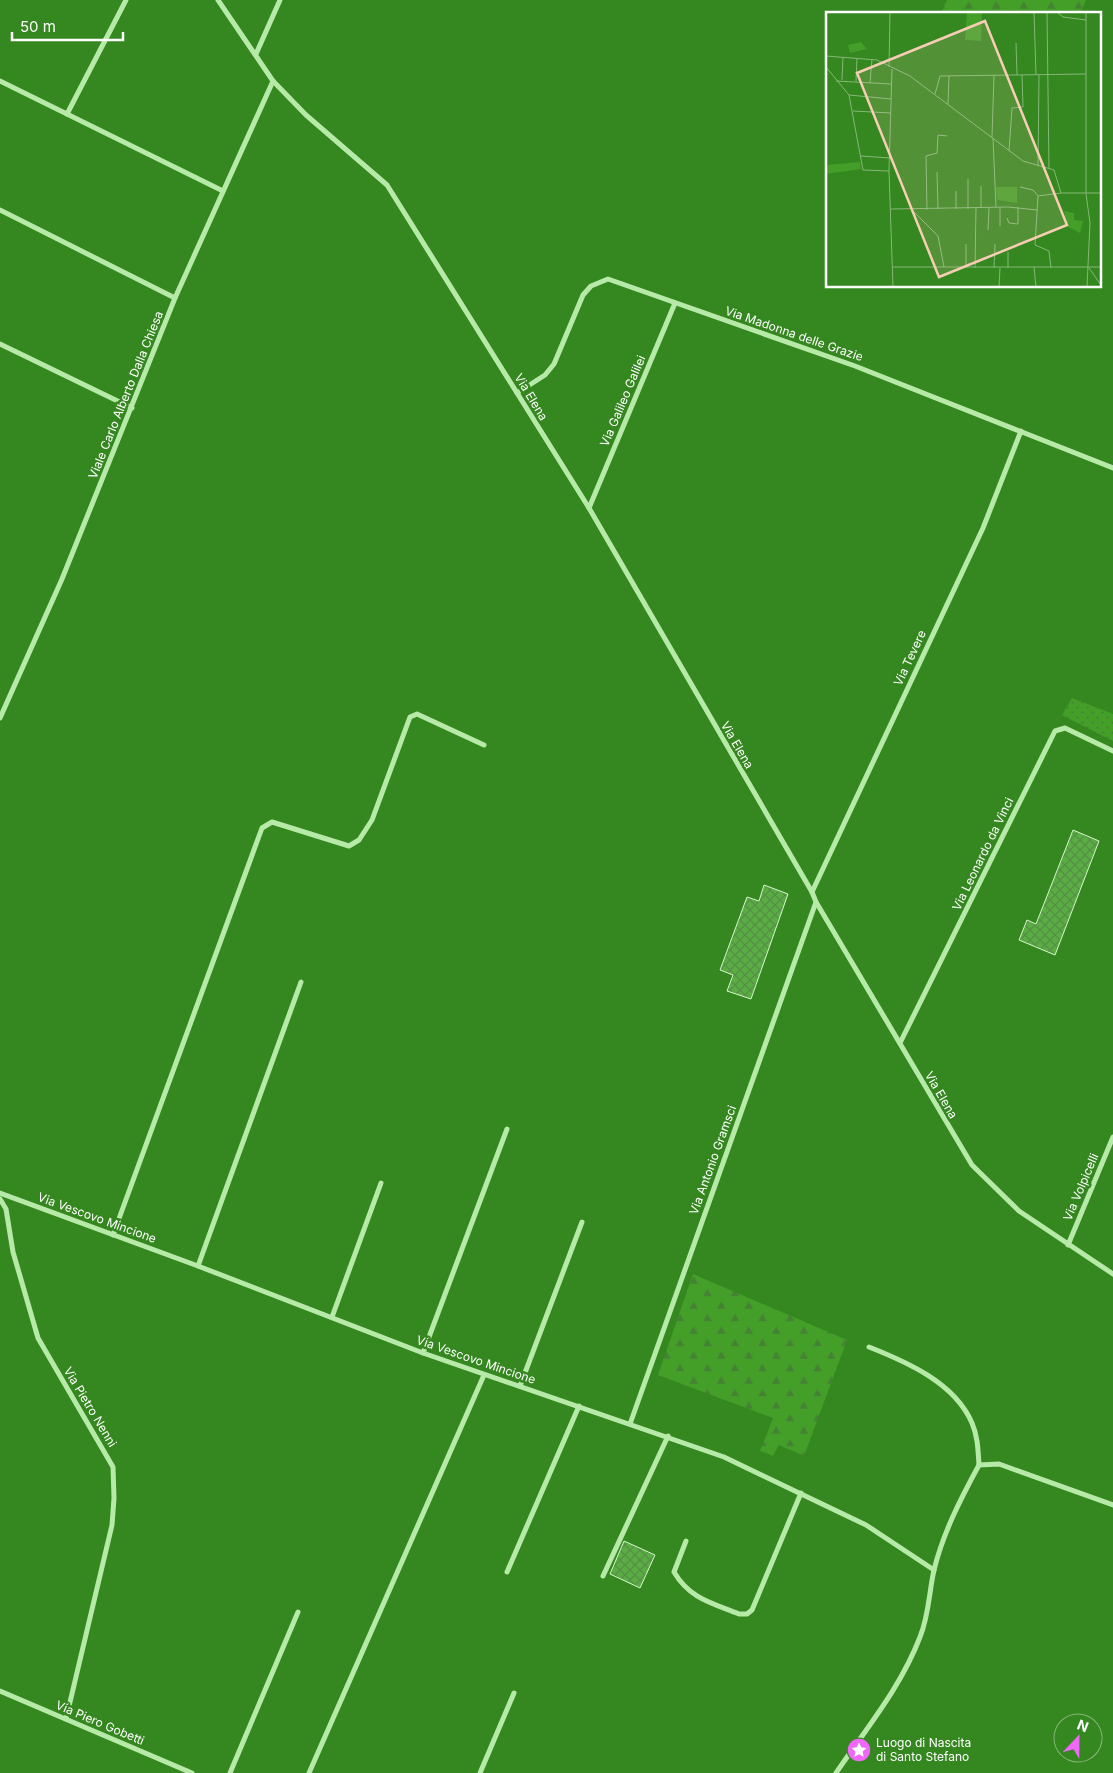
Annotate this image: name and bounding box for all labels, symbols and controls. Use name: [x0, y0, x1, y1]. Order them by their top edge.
scale bar: [12, 10, 124, 42]
inset map: [826, 12, 1100, 288]
text: 50 m: [20, 17, 56, 36]
street label: Via Madonna delle Grazie: [723, 303, 865, 364]
street label: Viale Carlo Alberto Dalla Chiesa: [85, 309, 166, 481]
street label: Via Galileo Galilei: [597, 353, 649, 449]
street label: Via Elena: [512, 370, 551, 423]
street label: Via Tevere: [890, 628, 929, 688]
street label: Via Elena: [718, 718, 757, 771]
street label: Via Leonardo da Vinci: [949, 795, 1016, 913]
street label: Via Elena: [922, 1068, 961, 1121]
street label: Via Antonio Gramsci: [686, 1103, 739, 1216]
street label: Via Volpicelli: [1060, 1151, 1102, 1223]
street label: Via Vescovo Mincione: [36, 1189, 159, 1246]
street label: Via Vescovo Mincione: [415, 1332, 538, 1387]
street label: Via Pietro Nenni: [61, 1364, 120, 1450]
street label: Via Piero Gobetti: [54, 1697, 147, 1748]
north arrow: [1053, 1713, 1103, 1763]
text: N: [1075, 1716, 1091, 1735]
place label: Luogo di Nascita di Santo Stefano: [876, 1735, 971, 1764]
place icon: Luogo di Nascita di Santo Stefano: [846, 1737, 872, 1763]

